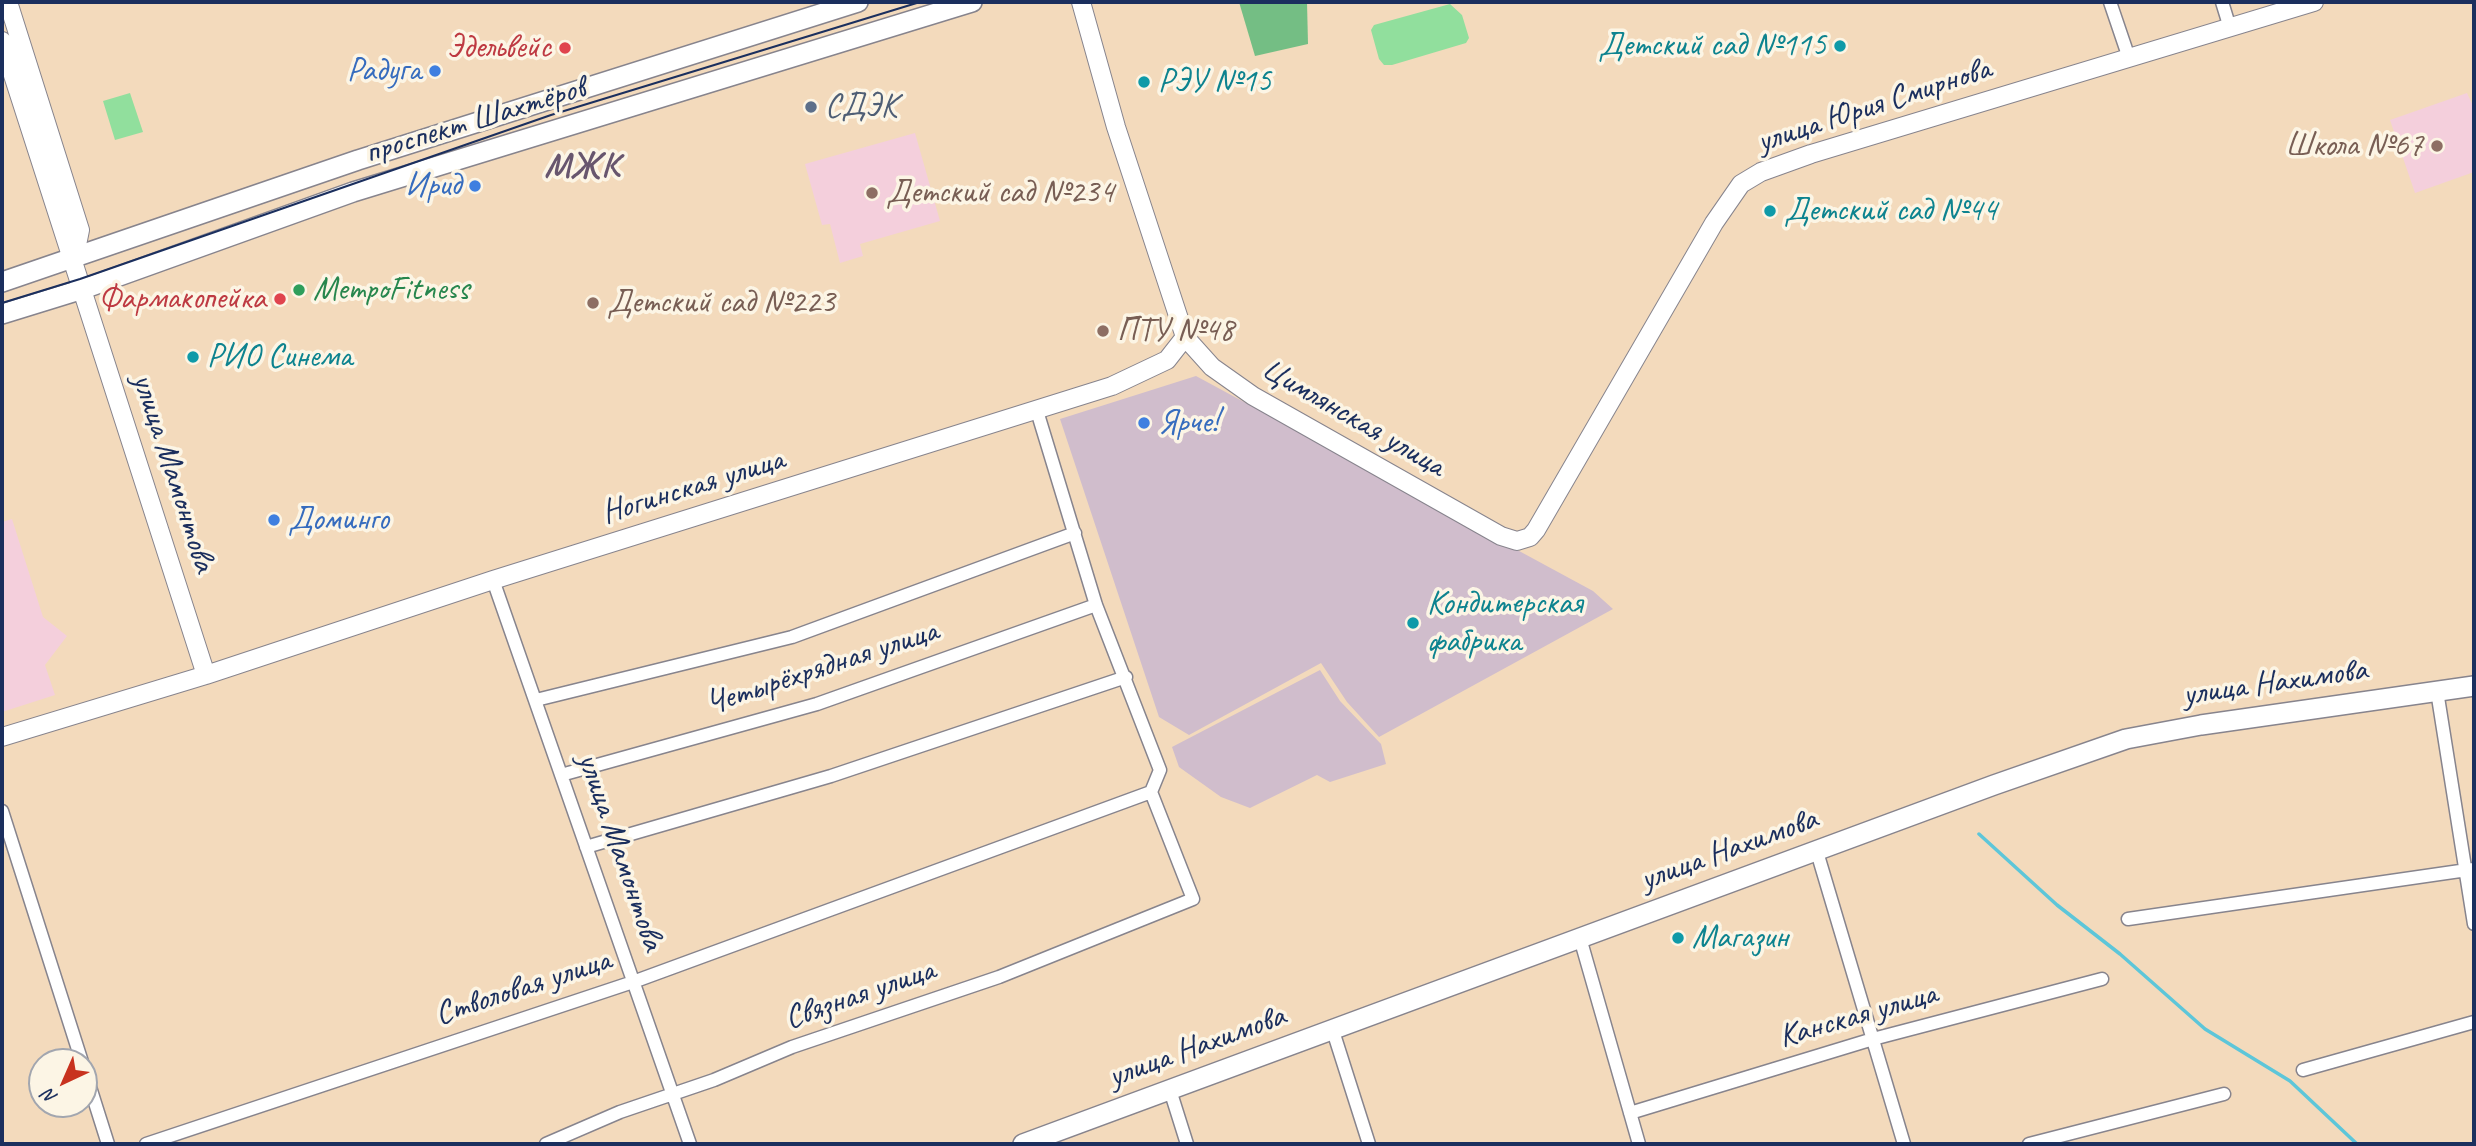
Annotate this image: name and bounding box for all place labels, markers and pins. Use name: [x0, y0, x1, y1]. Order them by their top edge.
place label: Детский сад №115: [1598, 26, 1826, 66]
place label: Эдельвейс: [447, 28, 551, 68]
marker: Детский сад №115: [1832, 38, 1848, 54]
marker: Эдельвейс: [557, 40, 573, 56]
place label: Радуга: [347, 51, 421, 91]
place label: РЭУ №15: [1158, 62, 1271, 102]
marker: Радуга: [427, 63, 443, 79]
marker: РЭУ №15: [1136, 74, 1152, 90]
place label: СДЭК: [825, 87, 897, 127]
marker: СДЭК: [803, 99, 819, 115]
place label: Школа №67: [2285, 126, 2423, 166]
marker: Школа №67: [2429, 138, 2445, 154]
place label: Ирид: [405, 166, 461, 206]
place label: Детский сад №234: [886, 173, 1114, 213]
marker: Ирид: [467, 178, 483, 194]
marker: Детский сад №234: [864, 185, 880, 201]
place label: Детский сад №44: [1784, 191, 1997, 231]
marker: Детский сад №44: [1762, 203, 1778, 219]
place label: МетроFitness: [313, 270, 469, 310]
place label: Фармакопейка: [98, 279, 266, 319]
marker: МетроFitness: [291, 282, 307, 298]
place label: Детский сад №223: [607, 283, 835, 323]
marker: Фармакопейка: [272, 291, 288, 307]
marker: Детский сад №223: [585, 295, 601, 311]
place label: ПТУ №48: [1117, 311, 1234, 351]
marker: ПТУ №48: [1095, 323, 1111, 339]
place label: РИО Синема: [207, 337, 352, 377]
marker: РИО Синема: [185, 349, 201, 365]
place label: Ярче!: [1158, 403, 1218, 443]
marker: Ярче!: [1136, 415, 1152, 431]
place label: Доминго: [288, 500, 389, 540]
marker: Доминго: [266, 512, 282, 528]
place label: Кондитерская фабрика: [1427, 584, 1582, 662]
marker: Кондитерская фабрика: [1405, 615, 1421, 631]
place label: Магазин: [1692, 918, 1788, 958]
marker: Магазин: [1670, 930, 1686, 946]

